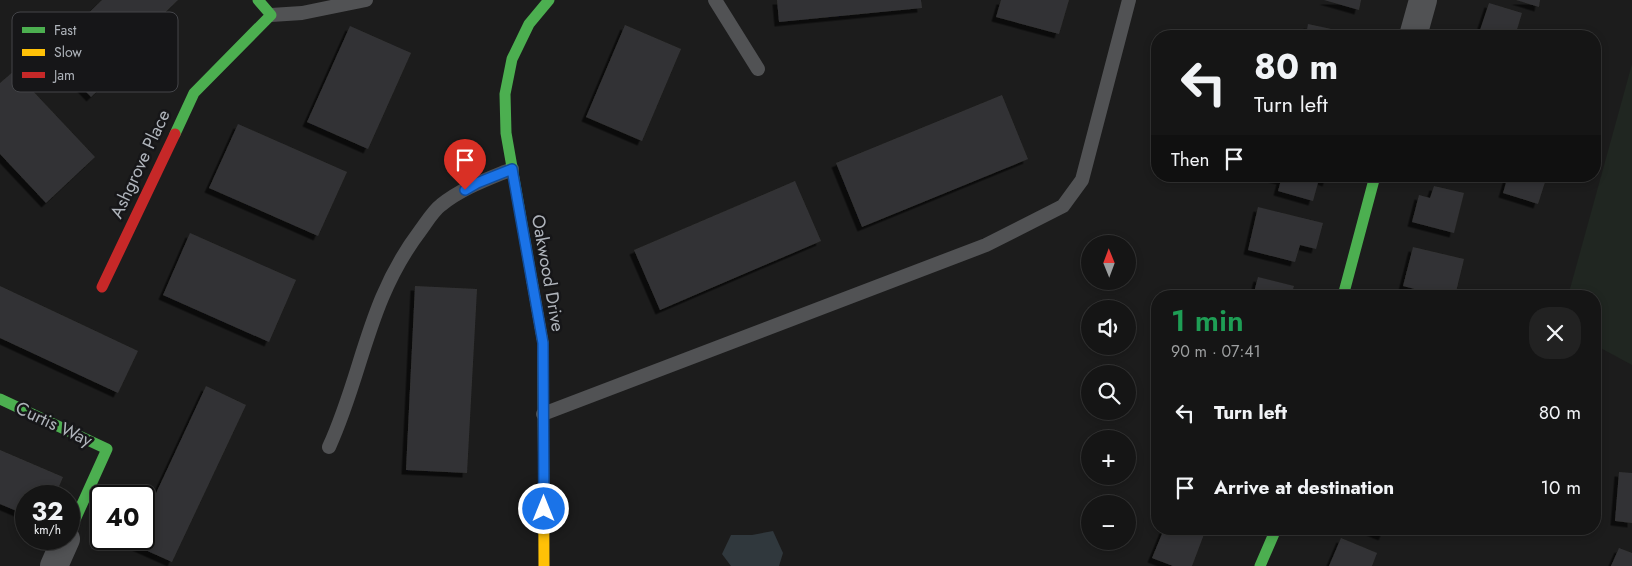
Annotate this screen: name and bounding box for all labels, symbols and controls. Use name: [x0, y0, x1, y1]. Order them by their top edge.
legend: [12, 12, 178, 92]
text: Fast: [54, 20, 77, 40]
text: Slow: [54, 42, 82, 62]
text: 80 m: [1254, 42, 1338, 92]
icon: left: [1171, 50, 1236, 115]
text: Jam: [52, 65, 75, 85]
text: Turn left: [1254, 88, 1328, 120]
street label: Ashgrove Place: [103, 105, 177, 223]
pin: [444, 139, 486, 190]
icon: arrive: [1220, 145, 1248, 173]
icon: arrive: [451, 146, 479, 174]
text: Then: [1171, 146, 1210, 173]
street label: Oakwood Drive: [525, 212, 571, 334]
north arrow: [1081, 235, 1136, 290]
map controls: [1081, 235, 1136, 550]
text: 1 min: [1171, 299, 1244, 342]
button: sound: [1081, 300, 1136, 355]
button: close: [1529, 307, 1581, 359]
text: 90 m · 07:41: [1171, 340, 1261, 363]
button: search: [1081, 365, 1136, 420]
street label: Curtis Way: [11, 395, 97, 453]
icon: left: [1171, 399, 1199, 427]
text: Turn left: [1214, 399, 1287, 426]
text: 80 m: [1539, 399, 1581, 426]
button: +: [1081, 430, 1136, 485]
icon: arrive: [1171, 474, 1199, 502]
text: Arrive at destination: [1214, 474, 1394, 501]
text: 10 m: [1541, 474, 1581, 501]
position arrow: [517, 482, 569, 534]
speed limit sign: 40: [90, 485, 155, 550]
text: 32: [32, 493, 63, 529]
button: −: [1081, 495, 1136, 550]
text: km/h: [34, 521, 61, 539]

